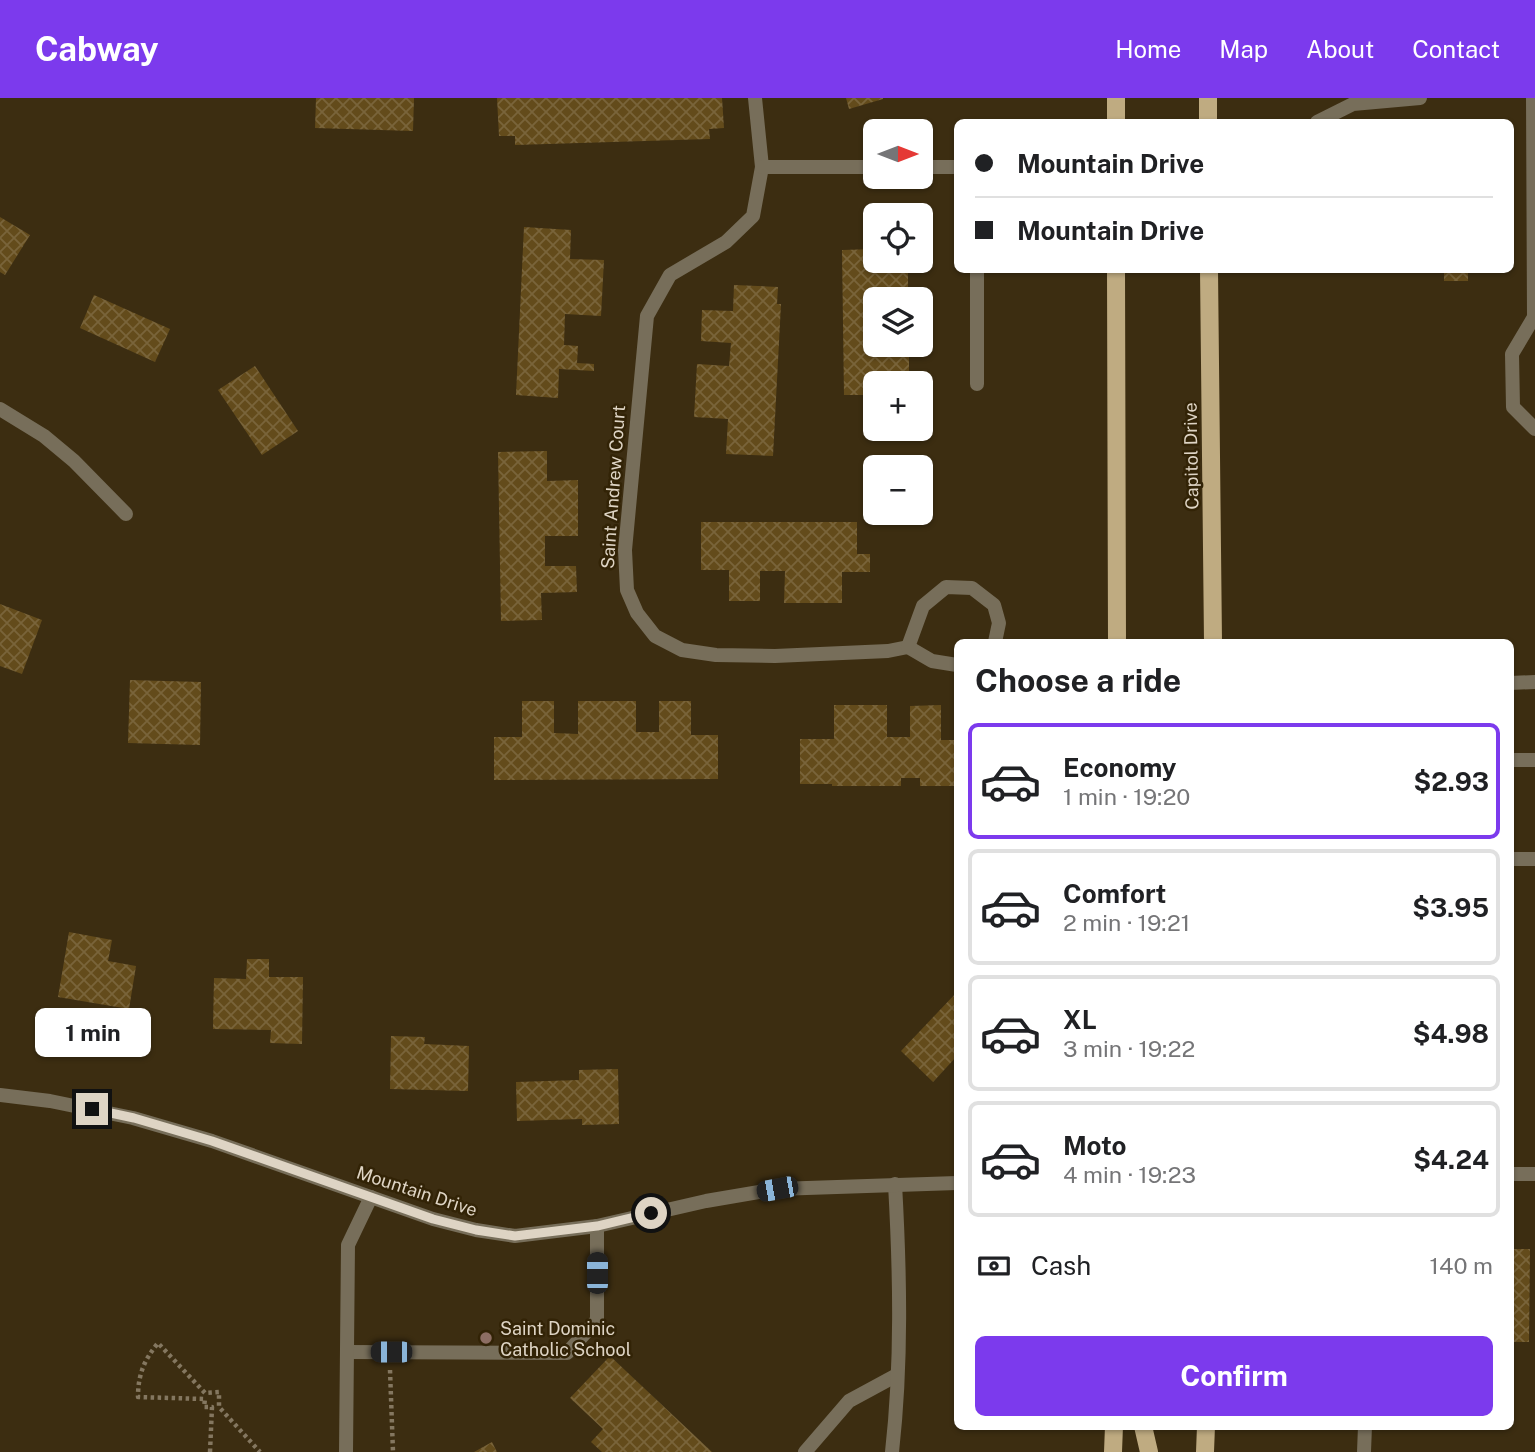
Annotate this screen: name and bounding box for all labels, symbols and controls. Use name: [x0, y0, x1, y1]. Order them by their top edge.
text: Cabway: [35, 30, 159, 68]
text: Home: [1115, 35, 1181, 63]
text: Map: [1219, 35, 1268, 63]
text: About: [1306, 35, 1374, 63]
text: Contact: [1412, 35, 1500, 63]
north arrow: [863, 119, 933, 189]
map controls: [863, 119, 933, 525]
text: Mountain Drive: [1017, 148, 1204, 179]
button: locate: [863, 203, 933, 273]
text: Mountain Drive: [1017, 215, 1204, 246]
button: layers: [863, 287, 933, 357]
button: +: [863, 371, 933, 441]
street label: Capitol Drive: [1180, 402, 1202, 510]
street label: Saint Andrew Court: [597, 404, 629, 570]
button: −: [863, 455, 933, 525]
text: Choose a ride: [975, 662, 1181, 699]
icon: car: [979, 750, 1042, 813]
text: Economy: [1063, 752, 1176, 783]
text: $2.93: [1413, 766, 1489, 797]
text: 1 min · 19:20: [1063, 783, 1190, 810]
icon: car: [979, 876, 1042, 939]
text: Comfort: [1063, 878, 1166, 909]
text: $3.95: [1412, 892, 1489, 923]
text: 2 min · 19:21: [1063, 909, 1190, 936]
icon: car: [979, 1002, 1042, 1065]
text: XL: [1063, 1004, 1097, 1035]
callout: 1 min: [34, 1007, 150, 1056]
text: $4.98: [1413, 1018, 1489, 1049]
text: 1 min: [65, 1019, 121, 1046]
text: 3 min · 19:22: [1063, 1035, 1195, 1062]
route end: [76, 1093, 108, 1125]
icon: car: [979, 1128, 1042, 1191]
text: Moto: [1063, 1130, 1126, 1161]
text: $4.24: [1413, 1144, 1489, 1175]
text: 4 min · 19:23: [1063, 1161, 1196, 1188]
street label: Mountain Drive: [354, 1162, 480, 1220]
car: [755, 1175, 800, 1203]
route start: [635, 1197, 667, 1229]
icon: cash: [975, 1247, 1013, 1285]
text: Cash: [1031, 1250, 1091, 1281]
car: [587, 1252, 608, 1294]
text: 140 m: [1430, 1252, 1493, 1279]
place label: Saint Dominic Catholic School: [500, 1318, 631, 1360]
marker: Saint Dominic Catholic School: [478, 1330, 494, 1346]
button: Confirm: [975, 1336, 1493, 1416]
car: [371, 1342, 413, 1363]

